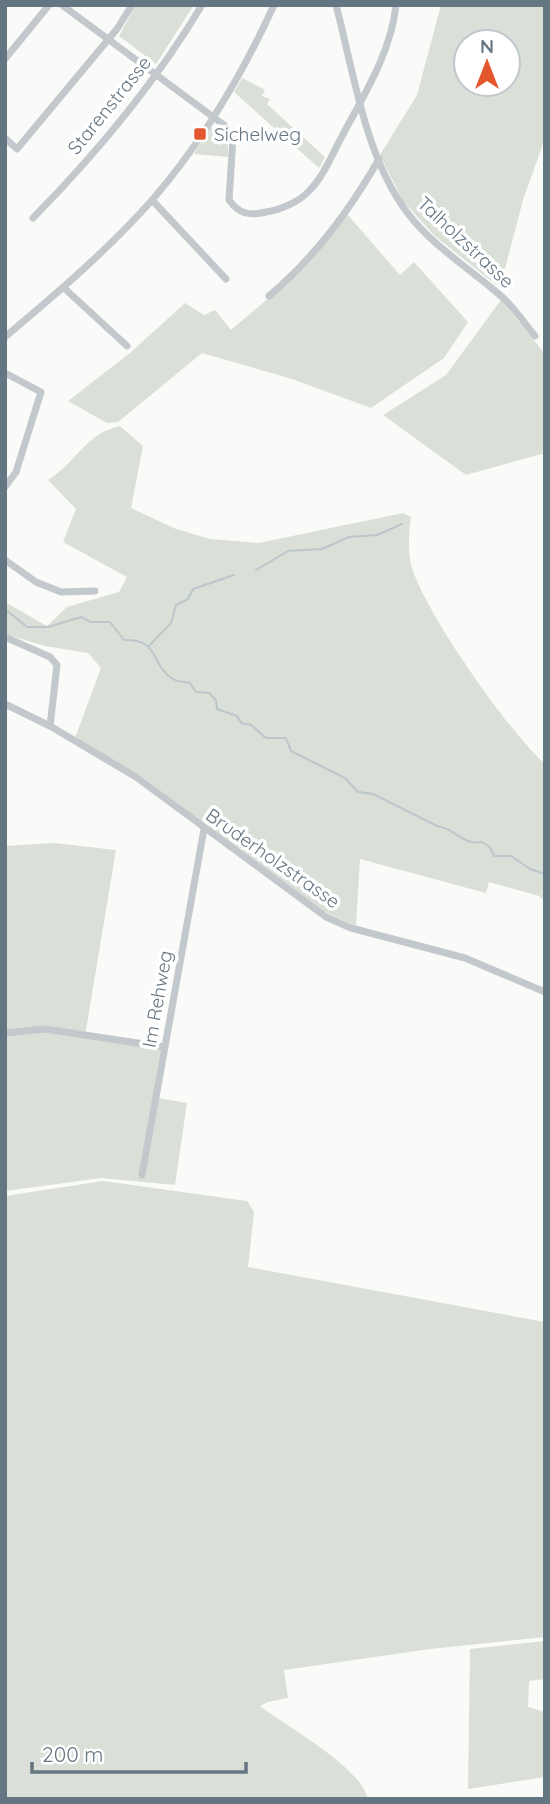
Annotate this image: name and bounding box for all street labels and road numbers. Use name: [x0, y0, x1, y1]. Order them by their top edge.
street label: Starenstrasse: [62, 51, 156, 159]
street label: Talholzstrasse: [413, 191, 519, 293]
street label: Bruderholzstrasse: [201, 803, 345, 913]
street label: Im Rehweg: [137, 949, 177, 1049]

